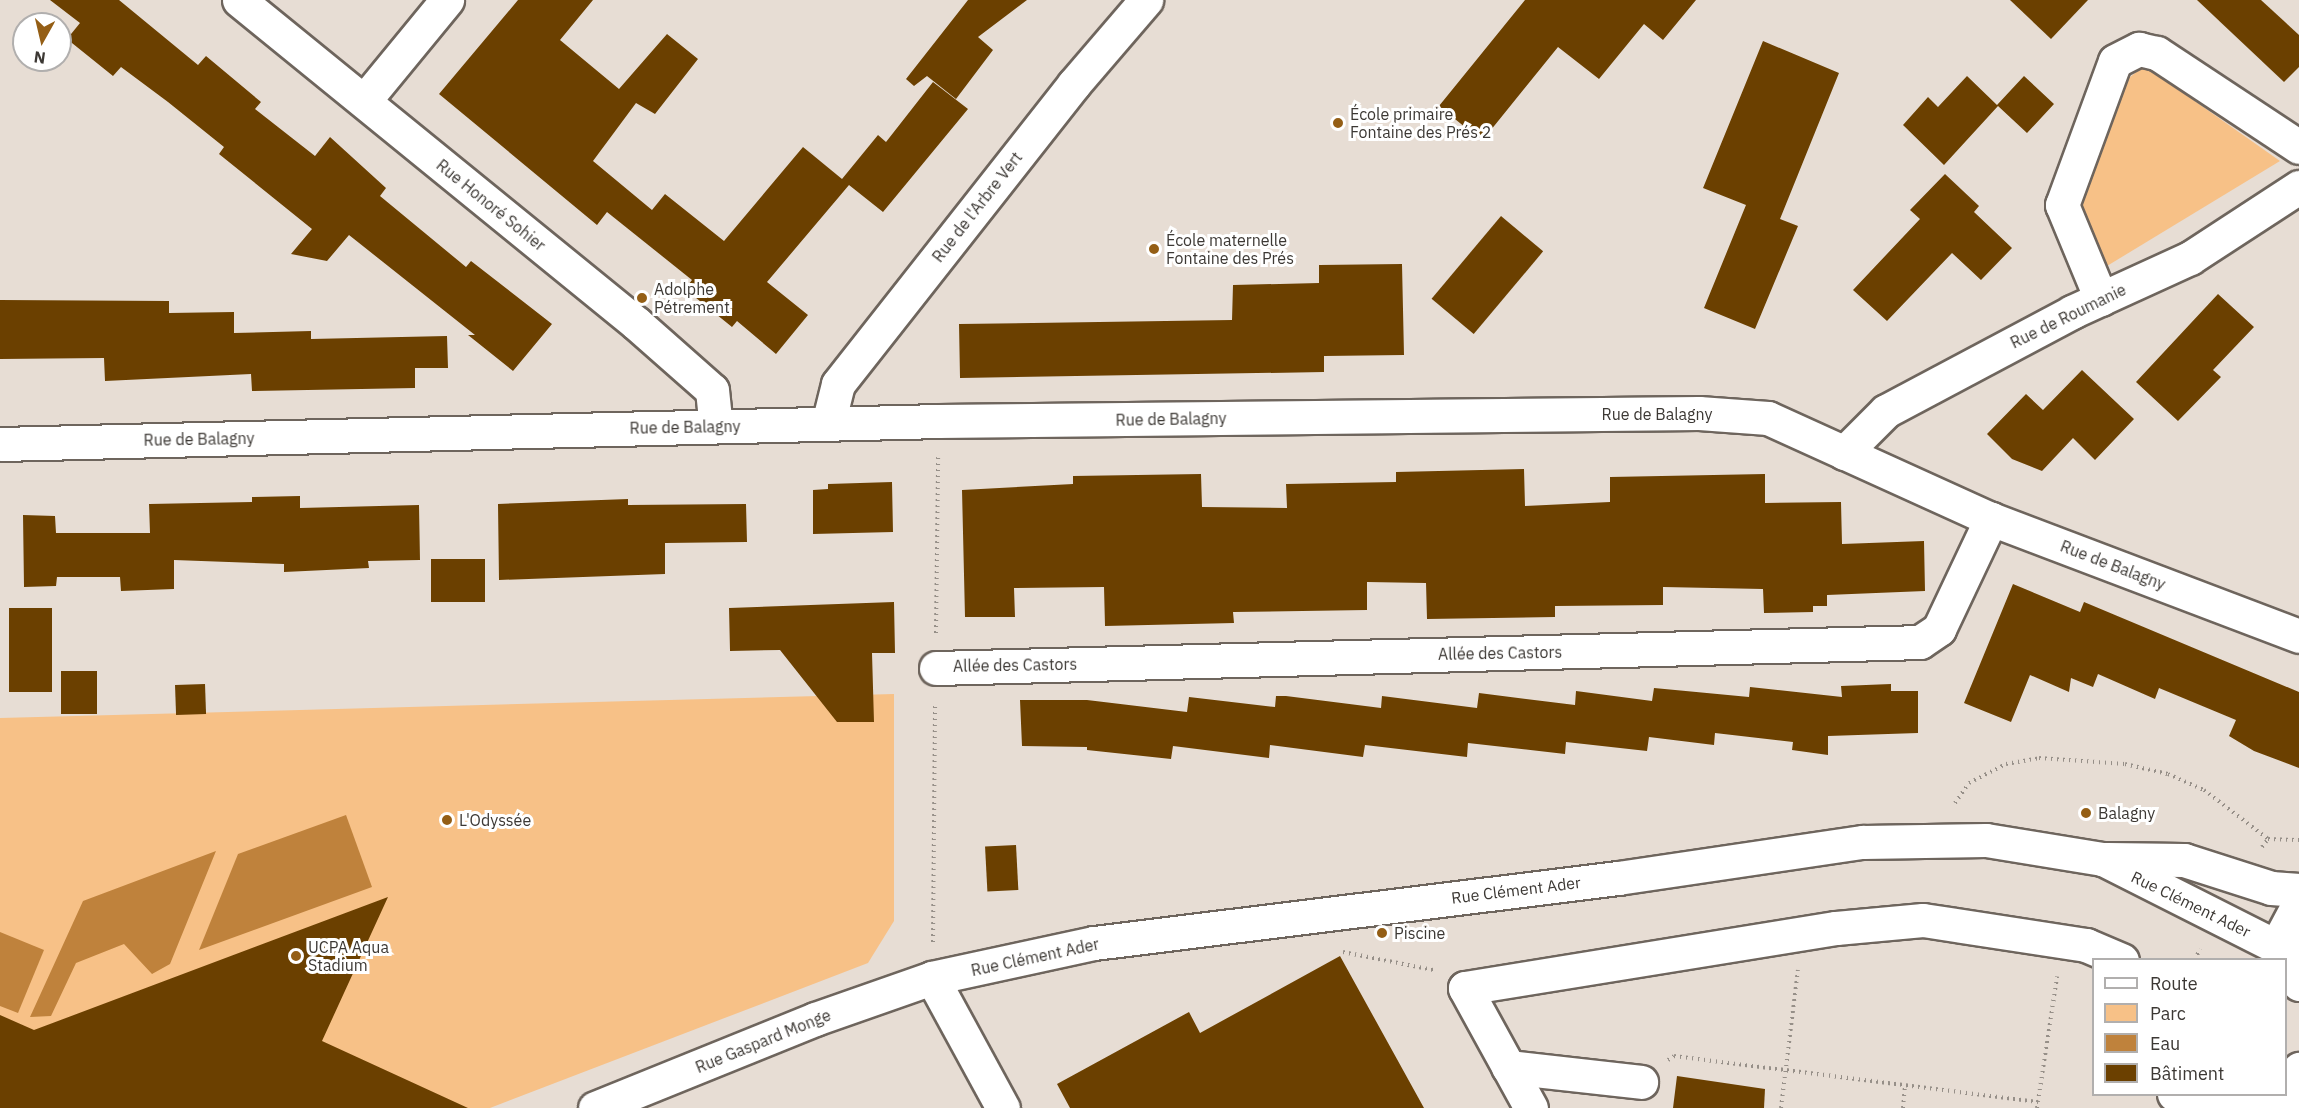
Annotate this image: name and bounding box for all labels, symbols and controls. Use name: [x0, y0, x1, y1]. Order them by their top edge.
north arrow: [12, 12, 72, 72]
text: N: [33, 47, 47, 69]
place label: École primaire Fontaine des Prés 2: [1350, 104, 1491, 142]
marker: École primaire Fontaine des Prés 2: [1331, 116, 1345, 130]
street label: Rue de l'Arbre Vert: [928, 148, 1026, 266]
street label: Rue Honoré Sohier: [433, 155, 549, 255]
place label: École maternelle Fontaine des Prés: [1166, 230, 1294, 268]
marker: École maternelle Fontaine des Prés: [1147, 242, 1161, 256]
place label: Adolphe Pétrement: [654, 279, 730, 317]
street label: Rue de Roumanie: [2007, 280, 2129, 352]
marker: Adolphe Pétrement: [635, 291, 649, 305]
street label: Rue de Balagny: [1601, 404, 1713, 424]
street label: Rue de Balagny: [1115, 408, 1227, 430]
street label: Rue de Balagny: [629, 416, 741, 438]
street label: Rue de Balagny: [143, 428, 255, 450]
street label: Rue de Balagny: [2058, 536, 2168, 594]
street label: Allée des Castors: [1438, 642, 1562, 664]
street label: Allée des Castors: [953, 654, 1077, 676]
place label: Balagny: [2098, 803, 2155, 823]
marker: Balagny: [2079, 806, 2093, 820]
place label: L'Odyssée: [459, 810, 531, 830]
marker: L'Odyssée: [440, 813, 454, 827]
street label: Rue Clément Ader: [2128, 867, 2254, 941]
street label: Rue Clément Ader: [1450, 873, 1582, 907]
place label: Piscine: [1394, 923, 1445, 943]
marker: Piscine: [1375, 926, 1389, 940]
street label: Rue Clément Ader: [969, 934, 1101, 980]
place label: UCPA Aqua Stadium: [308, 937, 389, 975]
marker: UCPA Aqua Stadium: [289, 949, 303, 963]
legend: [2092, 958, 2287, 1096]
text: Route: [2150, 972, 2198, 995]
text: Parc: [2150, 1002, 2186, 1025]
street label: Rue Gaspard Monge: [693, 1005, 833, 1077]
text: Eau: [2150, 1032, 2180, 1055]
text: Bâtiment: [2150, 1062, 2224, 1085]

